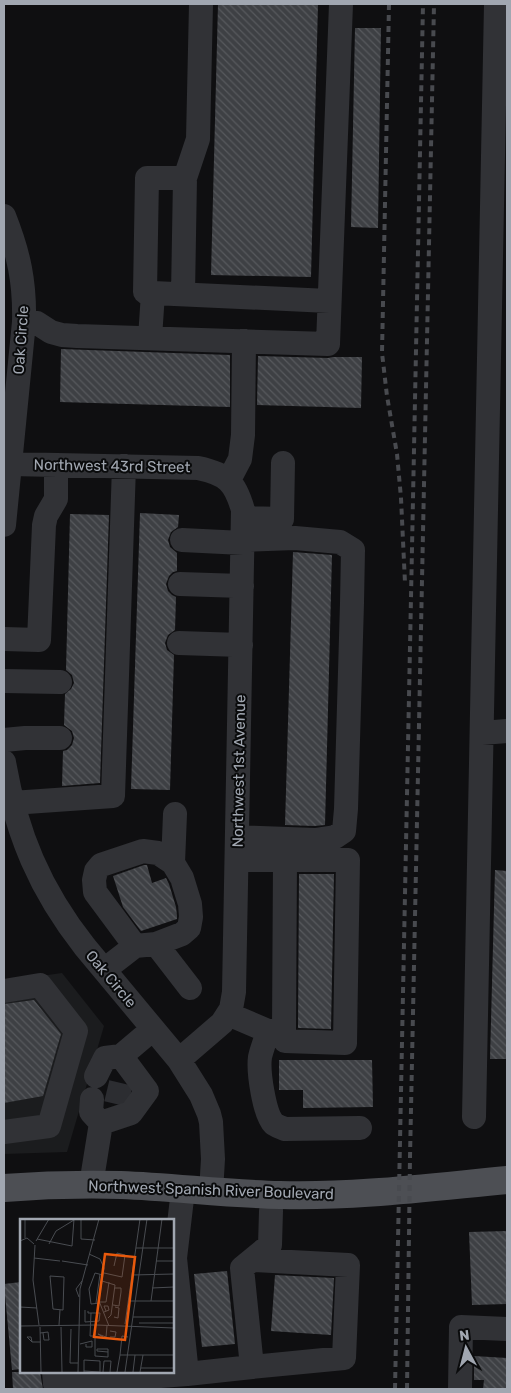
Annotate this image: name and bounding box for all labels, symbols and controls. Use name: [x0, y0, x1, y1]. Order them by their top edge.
street label: Oak Circle: [10, 305, 32, 375]
street label: Northwest 43rd Street: [33, 456, 191, 476]
street label: Northwest 1st Avenue: [229, 694, 249, 848]
street label: Oak Circle: [82, 947, 140, 1011]
street label: Northwest Spanish River Boulevard: [88, 1177, 334, 1203]
inset map: [20, 1219, 174, 1373]
north arrow: [441, 1323, 491, 1373]
text: N: [458, 1327, 471, 1345]

